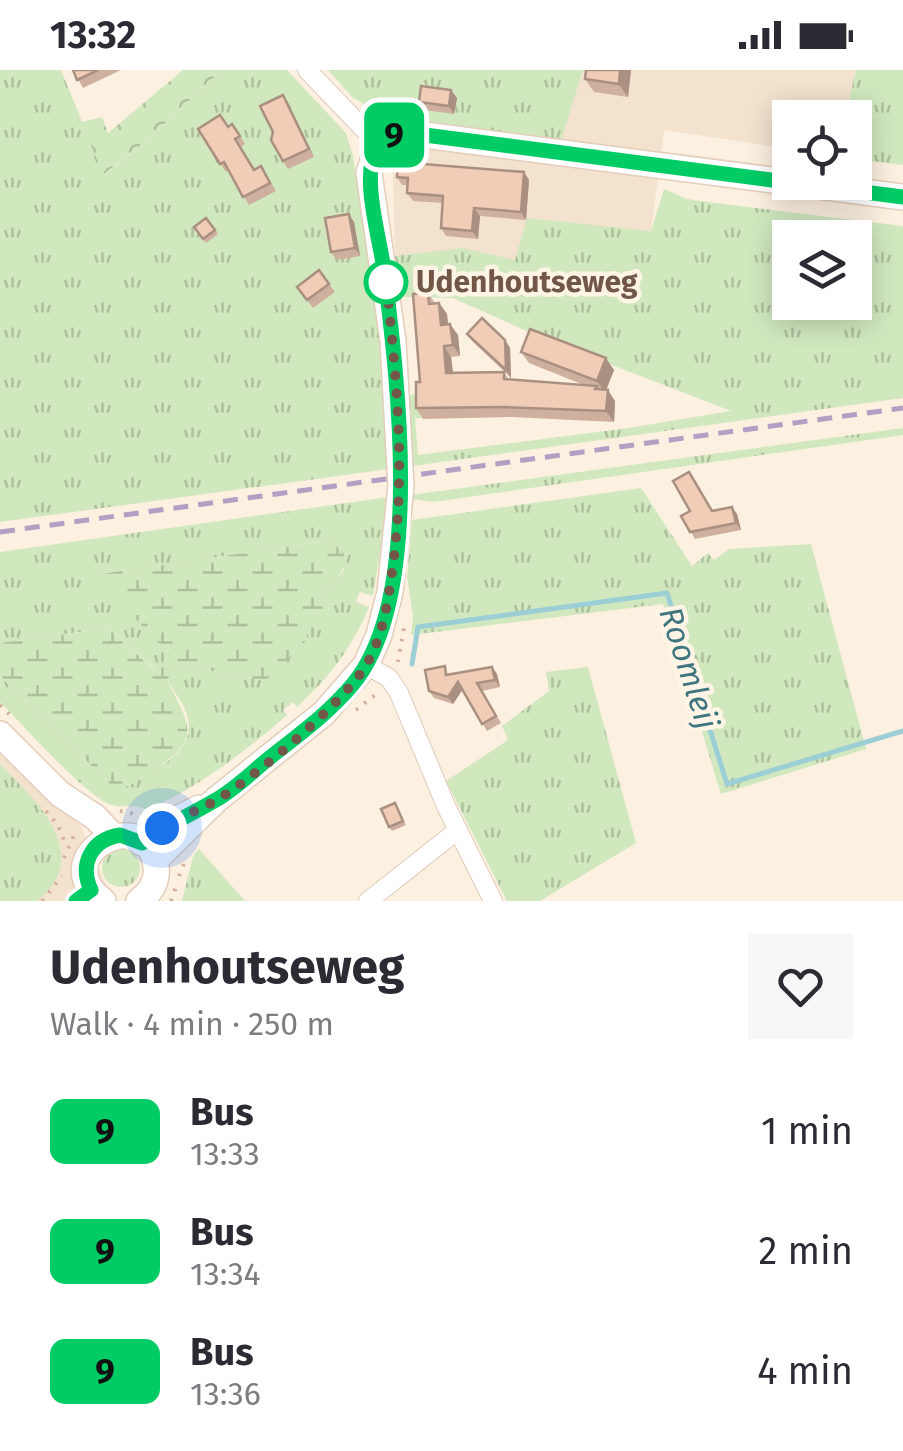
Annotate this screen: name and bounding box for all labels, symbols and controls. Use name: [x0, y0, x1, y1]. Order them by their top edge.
text: 13:32: [50, 12, 136, 58]
map controls: [772, 100, 872, 320]
button: locate: [772, 100, 872, 200]
line badge: 9: [362, 102, 426, 168]
text: 9: [384, 114, 404, 156]
button: layers: [772, 220, 872, 320]
marker: Udenhoutseweg: [365, 261, 407, 303]
place label: Udenhoutseweg: [416, 264, 638, 300]
water label: Roomleij: [651, 602, 727, 734]
your location: [137, 803, 187, 853]
button: heart: [748, 934, 853, 1039]
text: Udenhoutseweg: [50, 938, 405, 996]
text: Walk · 4 min · 250 m: [50, 1005, 334, 1043]
text: Bus: [190, 1089, 254, 1135]
text: 1 min: [761, 1108, 853, 1154]
text: 9: [95, 1110, 115, 1152]
text: 13:33: [190, 1135, 260, 1173]
text: Bus: [190, 1209, 254, 1255]
text: 2 min: [759, 1228, 853, 1274]
text: 9: [95, 1230, 115, 1272]
text: 13:34: [190, 1255, 261, 1293]
text: Bus: [190, 1329, 254, 1375]
text: 4 min: [757, 1348, 853, 1394]
text: 9: [95, 1350, 115, 1392]
text: 13:36: [190, 1375, 261, 1413]

